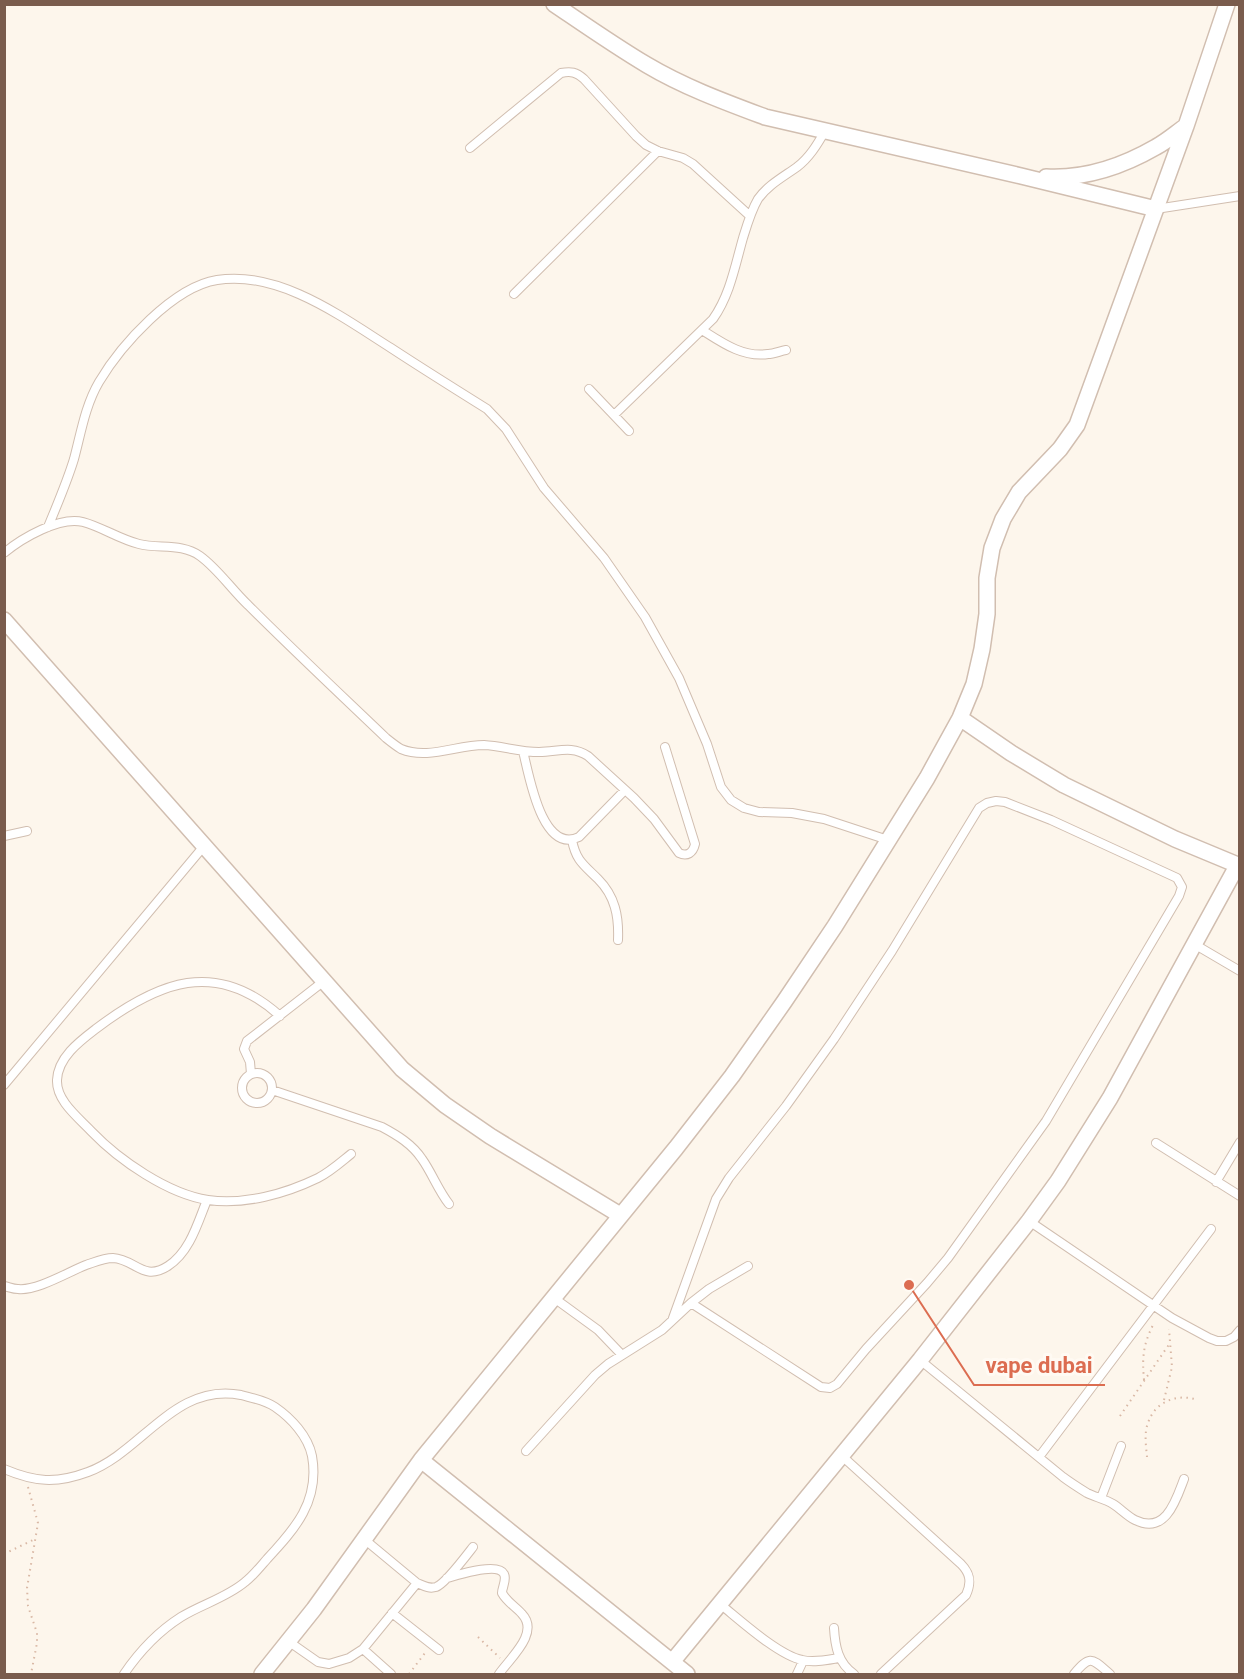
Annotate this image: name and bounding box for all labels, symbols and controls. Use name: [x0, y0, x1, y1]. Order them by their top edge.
callout: vape dubai: [974, 1345, 1105, 1385]
text: vape dubai: [985, 1353, 1093, 1378]

